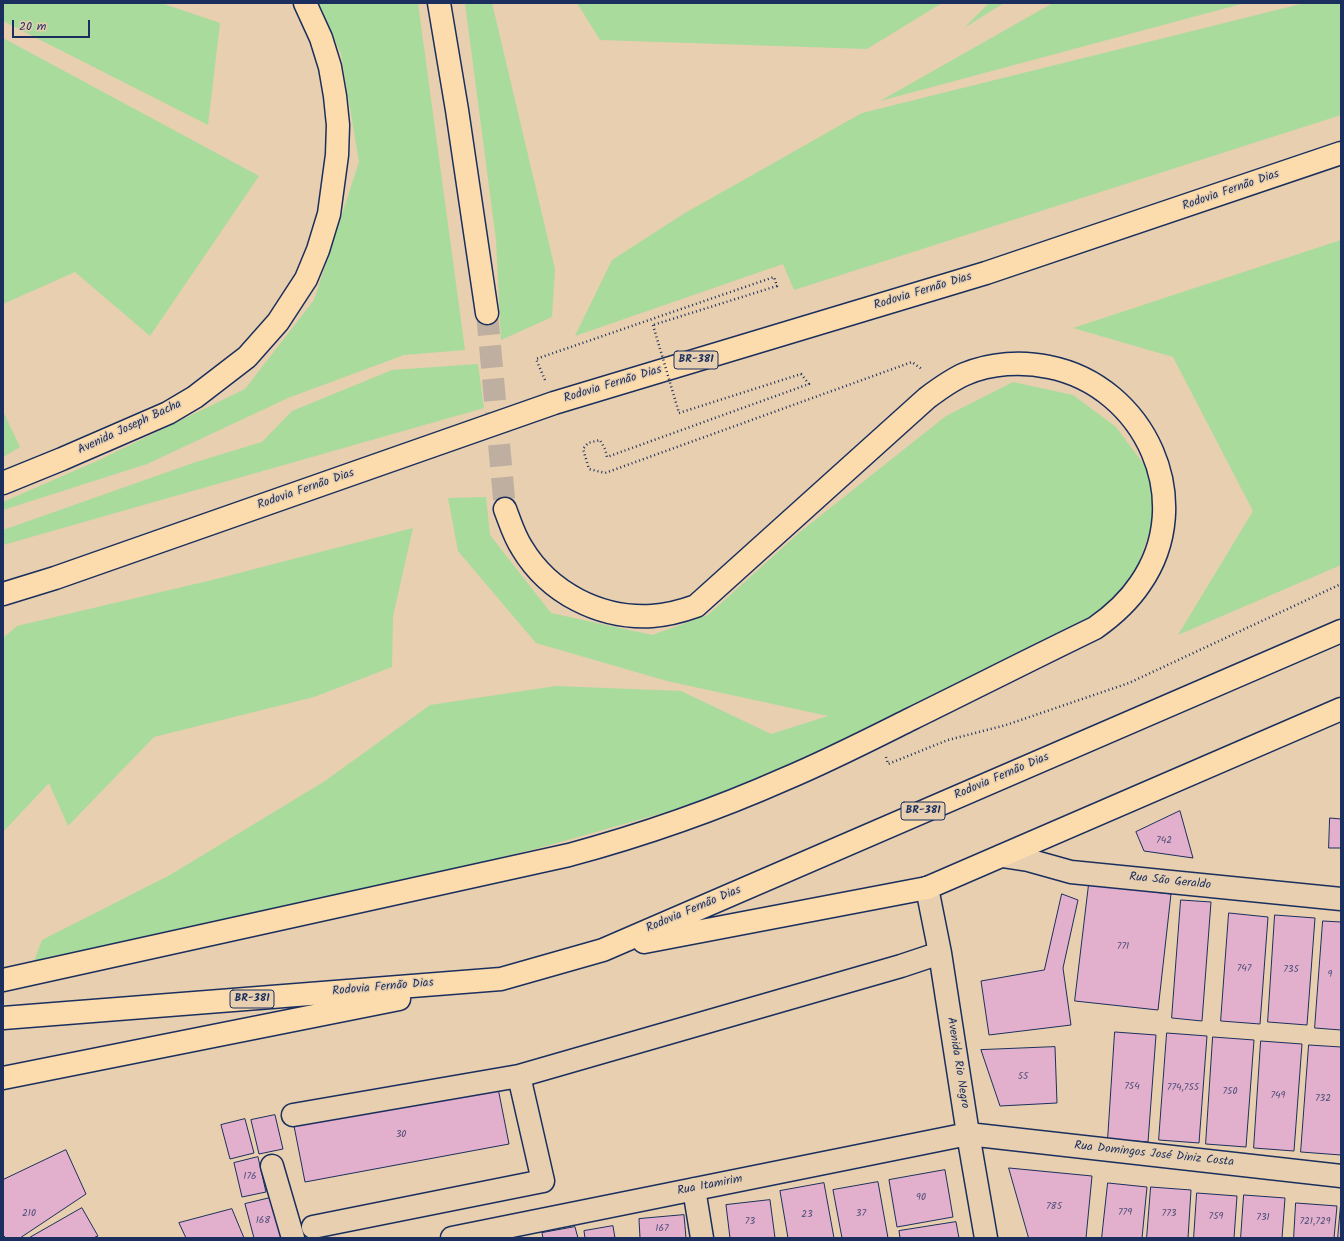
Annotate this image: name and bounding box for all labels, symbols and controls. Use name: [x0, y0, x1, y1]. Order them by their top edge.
scale bar: [14, 12, 92, 38]
text: 20 m: [19, 17, 46, 36]
street label: Rodovia Fernão Dias: [1181, 168, 1281, 214]
street label: Rodovia Fernão Dias: [872, 270, 974, 314]
road number: BR-381: [674, 351, 718, 369]
street label: Rodovia Fernão Dias: [562, 363, 664, 407]
street label: Avenida Joseph Bacha: [76, 398, 184, 458]
street label: Rodovia Fernão Dias: [256, 467, 356, 513]
street label: Rodovia Fernão Dias: [952, 751, 1052, 803]
road number: BR-381: [901, 802, 945, 820]
house number: 742: [1156, 835, 1172, 847]
street label: Rua São Geraldo: [1128, 871, 1212, 893]
street label: Rodovia Fernão Dias: [644, 884, 744, 936]
house number: 771: [1117, 941, 1129, 953]
house number: 747: [1237, 963, 1251, 975]
house number: 735: [1283, 964, 1299, 976]
house number: 9: [1328, 969, 1332, 981]
street label: Rodovia Fernão Dias: [332, 976, 434, 1000]
road number: BR-381: [230, 990, 274, 1008]
street label: Avenida Rio Negro: [943, 1016, 971, 1110]
house number: 55: [1018, 1071, 1028, 1083]
house number: 754: [1124, 1081, 1140, 1093]
house number: 774,755: [1167, 1082, 1199, 1094]
house number: 750: [1223, 1086, 1237, 1098]
house number: 749: [1271, 1090, 1285, 1102]
house number: 732: [1315, 1093, 1331, 1105]
house number: 30: [396, 1129, 406, 1141]
street label: Rua Domingos José Diniz Costa: [1073, 1139, 1235, 1171]
house number: 176: [243, 1171, 257, 1183]
street label: Rua Itamirim: [676, 1173, 744, 1199]
house number: 90: [916, 1192, 926, 1204]
house number: 785: [1046, 1201, 1062, 1213]
house number: 779: [1118, 1207, 1132, 1219]
house number: 210: [22, 1208, 36, 1220]
house number: 37: [856, 1208, 866, 1220]
house number: 773: [1162, 1208, 1176, 1220]
house number: 23: [801, 1209, 813, 1221]
house number: 759: [1209, 1211, 1223, 1223]
house number: 731: [1256, 1212, 1270, 1224]
house number: 168: [256, 1215, 270, 1227]
house number: 73: [745, 1216, 755, 1228]
house number: 721,729: [1299, 1216, 1331, 1228]
house number: 167: [655, 1223, 669, 1235]

